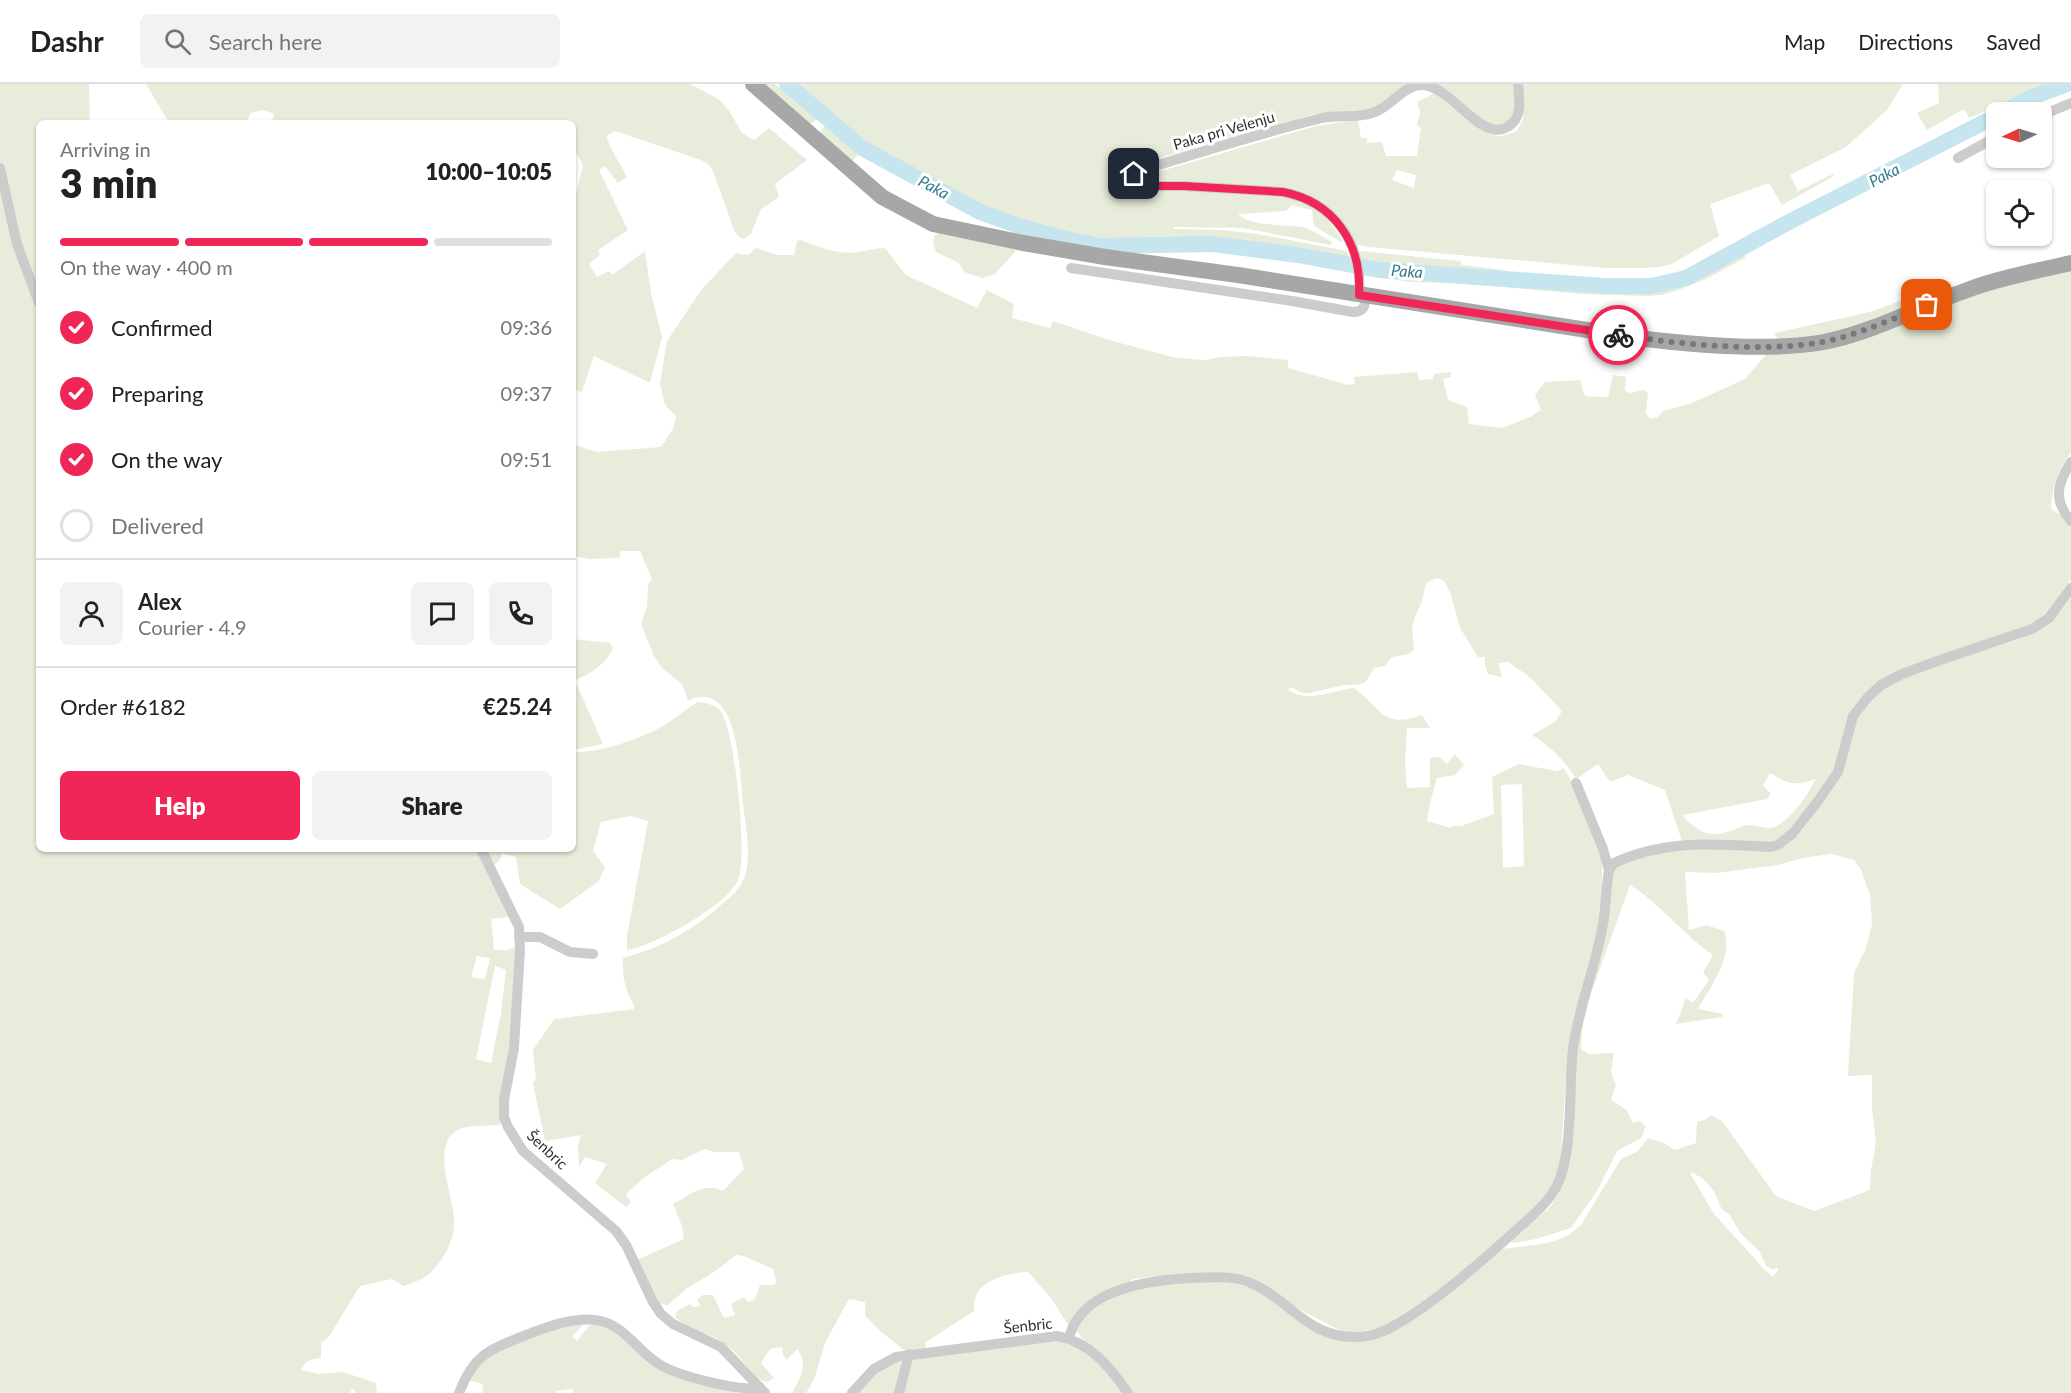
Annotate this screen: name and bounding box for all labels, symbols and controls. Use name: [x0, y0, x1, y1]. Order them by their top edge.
search box: [140, 14, 560, 68]
text: Dashr: [30, 24, 104, 58]
icon: search: [161, 25, 194, 58]
text: Search here: [209, 28, 322, 55]
text: Map: [1784, 29, 1825, 54]
text: Directions: [1858, 29, 1953, 54]
text: Saved: [1986, 29, 2041, 54]
north arrow: [1986, 102, 2052, 168]
map controls: [1986, 102, 2052, 246]
street label: Paka pri Velenju: [1171, 107, 1277, 153]
text: Arriving in: [60, 137, 151, 161]
pin: [1108, 148, 1159, 199]
icon: home: [1117, 157, 1150, 190]
text: 10:00–10:05: [426, 158, 552, 185]
water label: Paka: [1865, 159, 1902, 190]
text: 3 min: [60, 160, 157, 206]
water label: Paka: [916, 171, 953, 202]
button: locate: [1986, 180, 2052, 246]
text: On the way · 400 m: [60, 255, 233, 279]
water label: Paka: [1390, 260, 1424, 281]
pin: [1901, 279, 1952, 330]
icon: bag: [1910, 288, 1943, 321]
courier: [1588, 305, 1648, 365]
icon: check: [60, 311, 93, 344]
text: Confirmed: [111, 314, 213, 341]
text: 09:36: [501, 315, 552, 339]
icon: bike: [1602, 319, 1635, 352]
icon: check: [60, 377, 93, 410]
text: Preparing: [111, 380, 203, 407]
text: 09:37: [501, 381, 552, 405]
icon: check: [60, 443, 93, 476]
text: On the way: [111, 446, 222, 473]
text: 09:51: [501, 447, 552, 471]
text: Delivered: [111, 512, 204, 539]
button: person: [60, 582, 123, 645]
button: chat: [411, 582, 474, 645]
button: phone: [489, 582, 552, 645]
text: Alex: [138, 588, 182, 615]
text: Courier · 4.9: [138, 615, 247, 639]
text: Order #6182: [60, 693, 186, 720]
text: €25.24: [483, 693, 552, 720]
button: Help: [60, 771, 300, 840]
button: Share: [312, 771, 552, 840]
street label: Šenbric: [524, 1126, 572, 1173]
street label: Šenbric: [1003, 1313, 1053, 1337]

